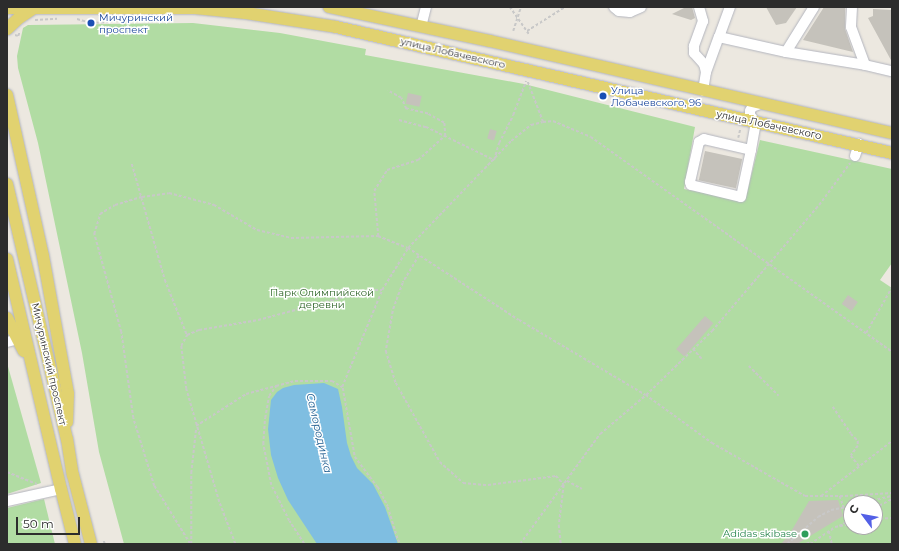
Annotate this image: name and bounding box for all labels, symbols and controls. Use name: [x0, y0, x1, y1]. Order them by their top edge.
place label: Мичуринский проспект: [99, 11, 173, 34]
marker: Мичуринский проспект: [86, 18, 96, 28]
street label: улица Лобачевского: [399, 35, 507, 71]
place label: Улица Лобачевского, 96: [611, 84, 701, 108]
marker: Улица Лобачевского, 96: [598, 91, 608, 101]
street label: улица Лобачевского: [715, 108, 823, 142]
park label: Парк Олимпийской деревни: [270, 286, 374, 310]
street label: Мичуринский проспект: [29, 302, 69, 426]
water label: Самородинка: [303, 392, 335, 474]
north arrow: [843, 495, 883, 535]
text: С: [846, 502, 862, 516]
scale bar: [18, 509, 82, 535]
text: 50 m: [23, 516, 54, 531]
place label: Adidas skibase: [723, 528, 797, 540]
marker: Adidas skibase: [800, 529, 810, 539]

